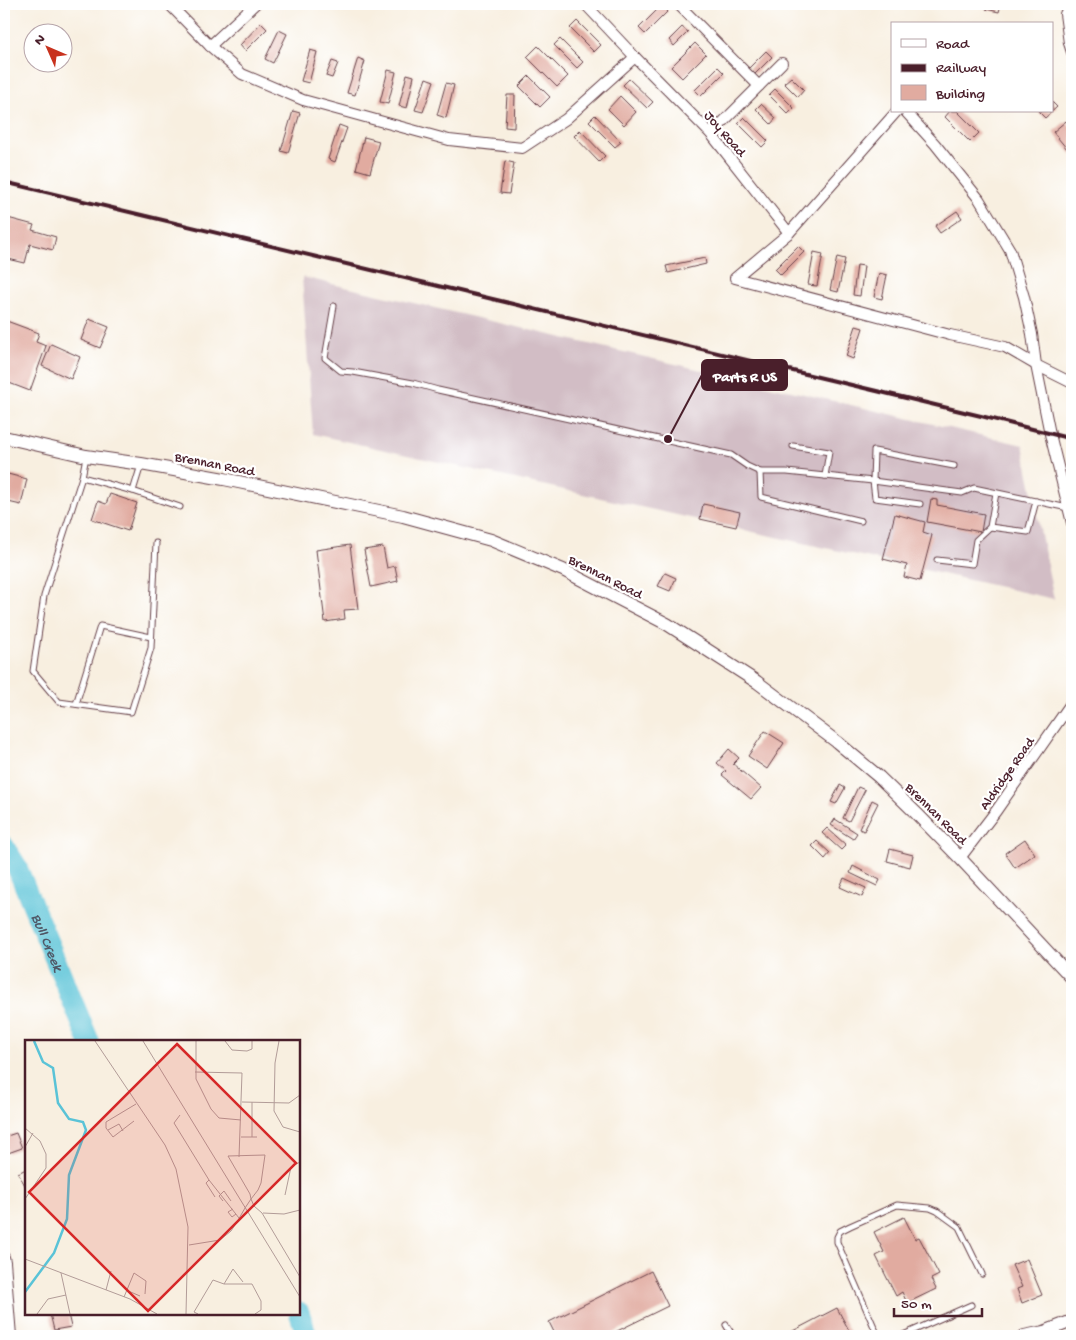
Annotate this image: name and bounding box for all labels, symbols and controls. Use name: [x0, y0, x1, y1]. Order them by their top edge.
north arrow: [22, 22, 72, 72]
legend: [891, 22, 1054, 112]
text: N: [31, 31, 50, 50]
text: Road: [936, 36, 970, 54]
text: Railway: [936, 60, 987, 78]
text: Building: [935, 86, 985, 104]
street label: Joy Road: [700, 108, 750, 163]
callout: Parts R US: [702, 360, 787, 390]
text: Parts R US: [712, 369, 778, 387]
street label: Brennan Road: [172, 449, 258, 482]
street label: Brennan Road: [564, 552, 646, 605]
street label: Aldridge Road: [977, 733, 1040, 814]
street label: Brennan Road: [900, 779, 971, 851]
water label: Bull Creek: [26, 912, 67, 976]
inset map: [25, 1040, 300, 1315]
scale bar: [894, 1285, 981, 1317]
text: 50 m: [901, 1296, 932, 1314]

